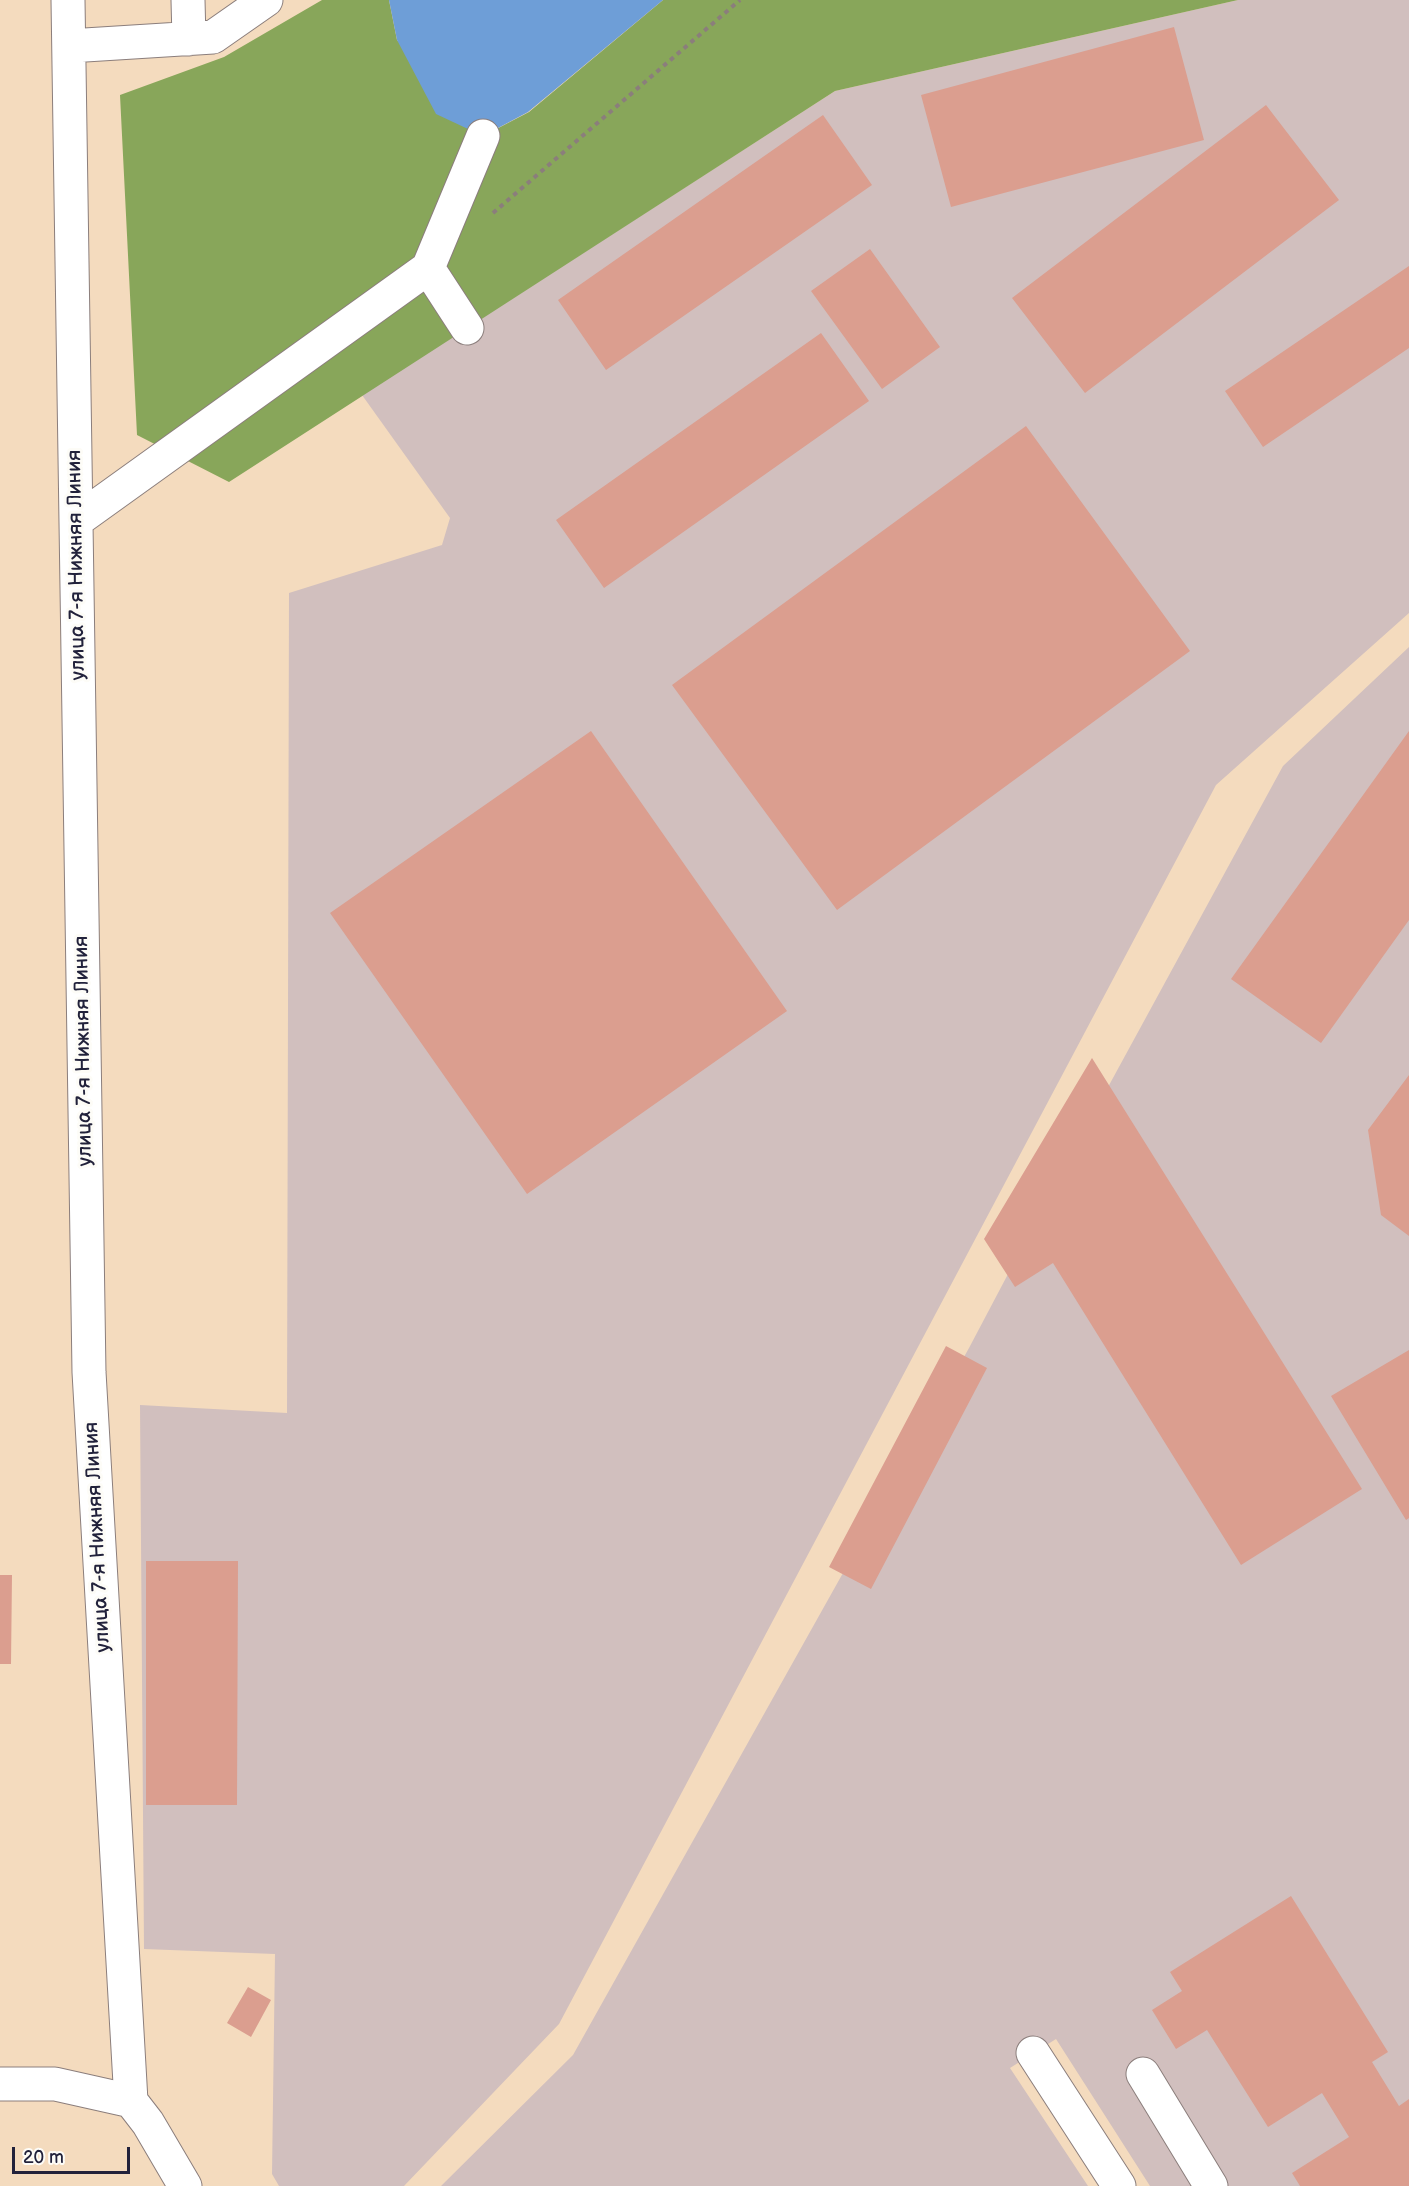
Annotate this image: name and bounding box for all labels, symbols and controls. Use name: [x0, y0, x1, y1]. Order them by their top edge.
street label: улица 7-я Нижняя Линия: [63, 449, 91, 681]
street label: улица 7-я Нижняя Линия: [70, 935, 98, 1167]
street label: улица 7-я Нижняя Линия: [80, 1421, 116, 1653]
scale bar: [15, 2135, 134, 2173]
text: 20 m: [23, 2147, 64, 2168]

